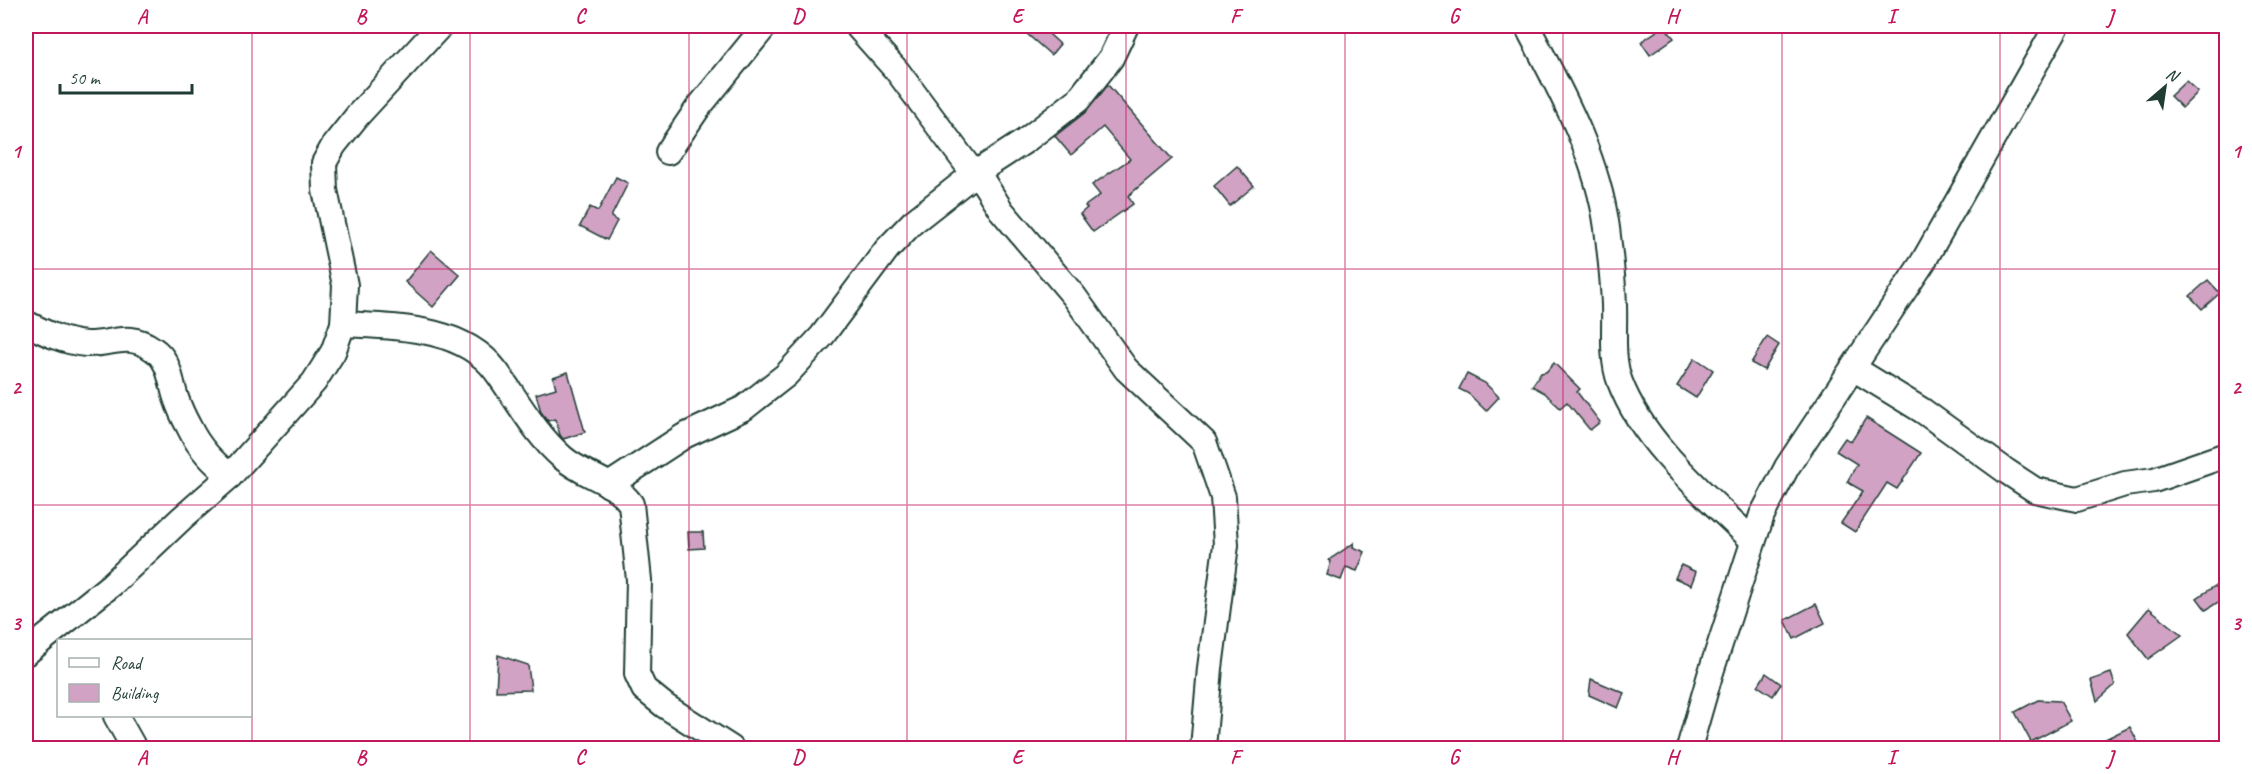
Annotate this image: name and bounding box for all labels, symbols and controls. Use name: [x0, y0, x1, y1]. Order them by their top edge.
text: A: [137, 4, 149, 29]
text: B: [356, 4, 368, 29]
text: C: [575, 4, 587, 29]
text: D: [792, 4, 806, 29]
text: E: [1012, 4, 1026, 29]
text: F: [1230, 4, 1244, 29]
text: G: [1449, 4, 1462, 29]
text: H: [1666, 4, 1681, 29]
text: I: [1887, 4, 1900, 29]
text: J: [2105, 4, 2117, 29]
scale bar: [60, 57, 192, 95]
north arrow: [2135, 57, 2195, 117]
text: N: [2163, 64, 2184, 87]
text: 50 m: [69, 67, 102, 89]
text: 1: [12, 139, 23, 164]
text: 1: [2232, 139, 2243, 164]
text: 2: [12, 375, 23, 400]
text: 2: [2232, 375, 2243, 400]
text: 3: [12, 611, 23, 636]
text: 3: [2232, 611, 2243, 636]
legend: [57, 639, 252, 717]
text: Road: [111, 652, 144, 674]
text: Building: [111, 682, 160, 704]
text: A: [137, 745, 149, 770]
text: B: [356, 745, 368, 770]
text: C: [575, 745, 587, 770]
text: D: [792, 745, 806, 770]
text: E: [1012, 745, 1026, 770]
text: F: [1230, 745, 1244, 770]
text: G: [1449, 745, 1462, 770]
text: H: [1666, 745, 1681, 770]
text: I: [1887, 745, 1900, 770]
text: J: [2105, 745, 2117, 770]

